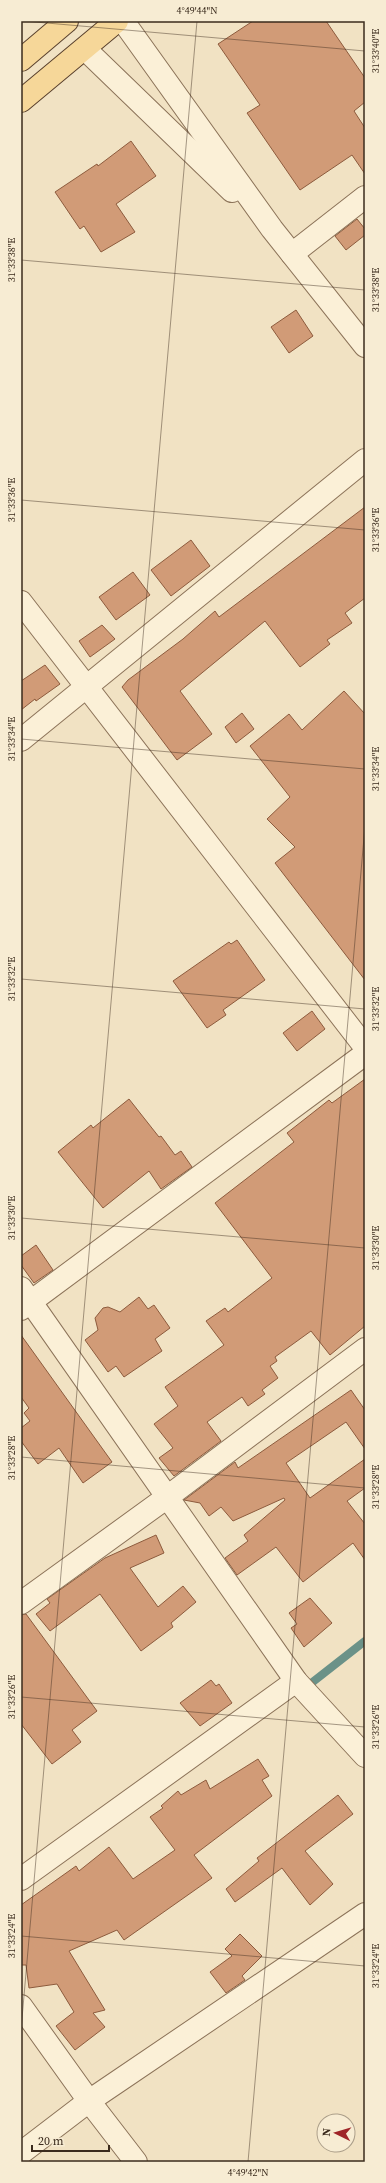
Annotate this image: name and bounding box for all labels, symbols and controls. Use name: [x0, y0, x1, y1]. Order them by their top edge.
text: 4°49'44"N: [176, 4, 218, 17]
text: 31°33'40"E: [369, 29, 382, 73]
text: 31°33'38"E: [5, 238, 18, 282]
text: 31°33'38"E: [369, 268, 382, 312]
text: 31°33'36"E: [5, 478, 18, 522]
text: 31°33'36"E: [369, 508, 382, 552]
text: 31°33'34"E: [5, 717, 18, 761]
text: 31°33'34"E: [369, 747, 382, 791]
text: 31°33'32"E: [5, 957, 18, 1001]
text: 31°33'32"E: [369, 987, 382, 1031]
text: 31°33'30"E: [5, 1196, 18, 1240]
text: 31°33'30"E: [369, 1226, 382, 1270]
text: 31°33'28"E: [5, 1436, 18, 1480]
text: 31°33'28"E: [369, 1465, 382, 1509]
text: 31°33'26"E: [5, 1675, 18, 1719]
text: 31°33'26"E: [369, 1705, 382, 1749]
text: 31°33'24"E: [5, 1914, 18, 1958]
text: 31°33'24"E: [369, 1944, 382, 1988]
north arrow: [316, 2113, 356, 2153]
scale bar: [32, 2127, 109, 2153]
text: N: [319, 2128, 334, 2137]
text: 20 m: [38, 2133, 64, 2149]
text: 4°49'42"N: [227, 2166, 269, 2179]

